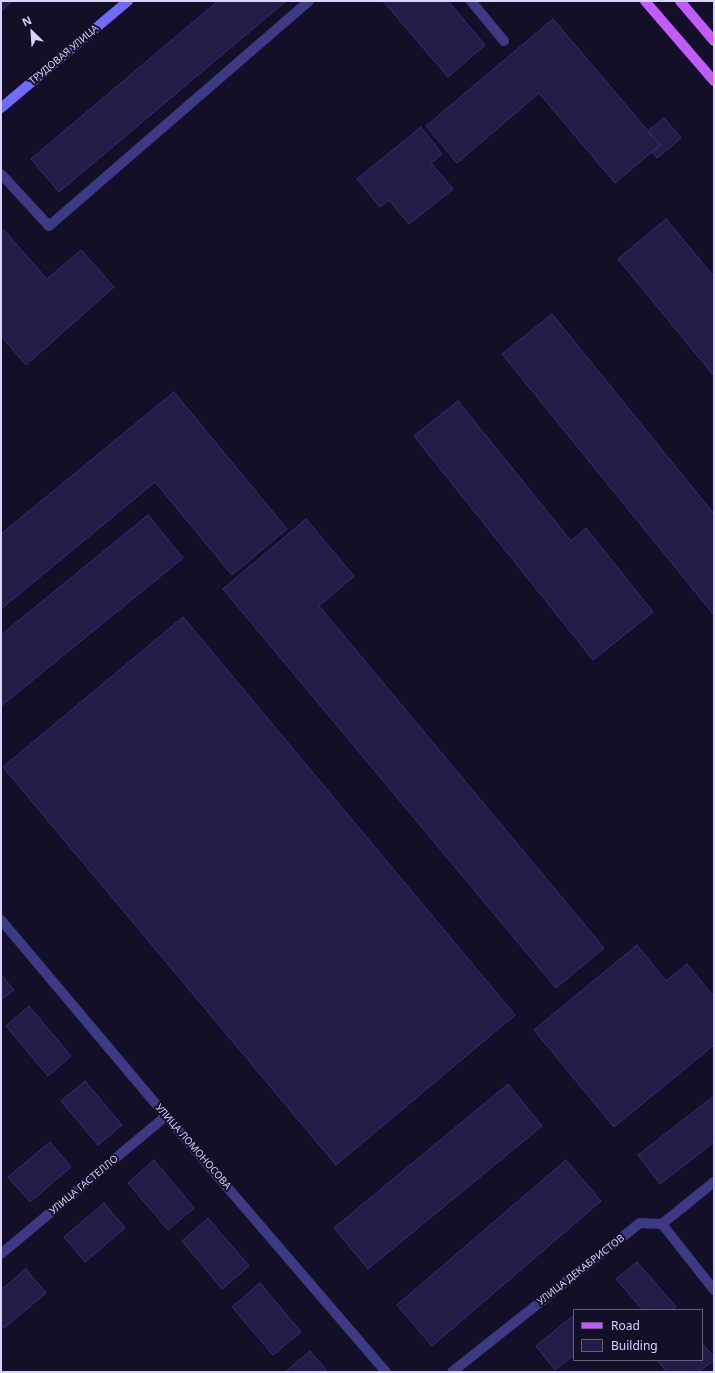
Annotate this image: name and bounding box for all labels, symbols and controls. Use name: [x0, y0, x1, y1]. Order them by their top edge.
north arrow: [12, 12, 52, 52]
text: N: [19, 12, 34, 29]
street label: ТРУДОВАЯ УЛИЦА: [27, 22, 101, 88]
street label: УЛИЦА ЛОМОНОСОВА: [153, 1102, 233, 1192]
street label: УЛИЦА ГАСТЕЛЛО: [47, 1153, 121, 1217]
street label: УЛИЦА ДЕКАБРИСТОВ: [535, 1232, 627, 1308]
legend: [573, 1309, 703, 1361]
text: Road: [611, 1317, 640, 1334]
text: Building: [611, 1337, 658, 1354]

